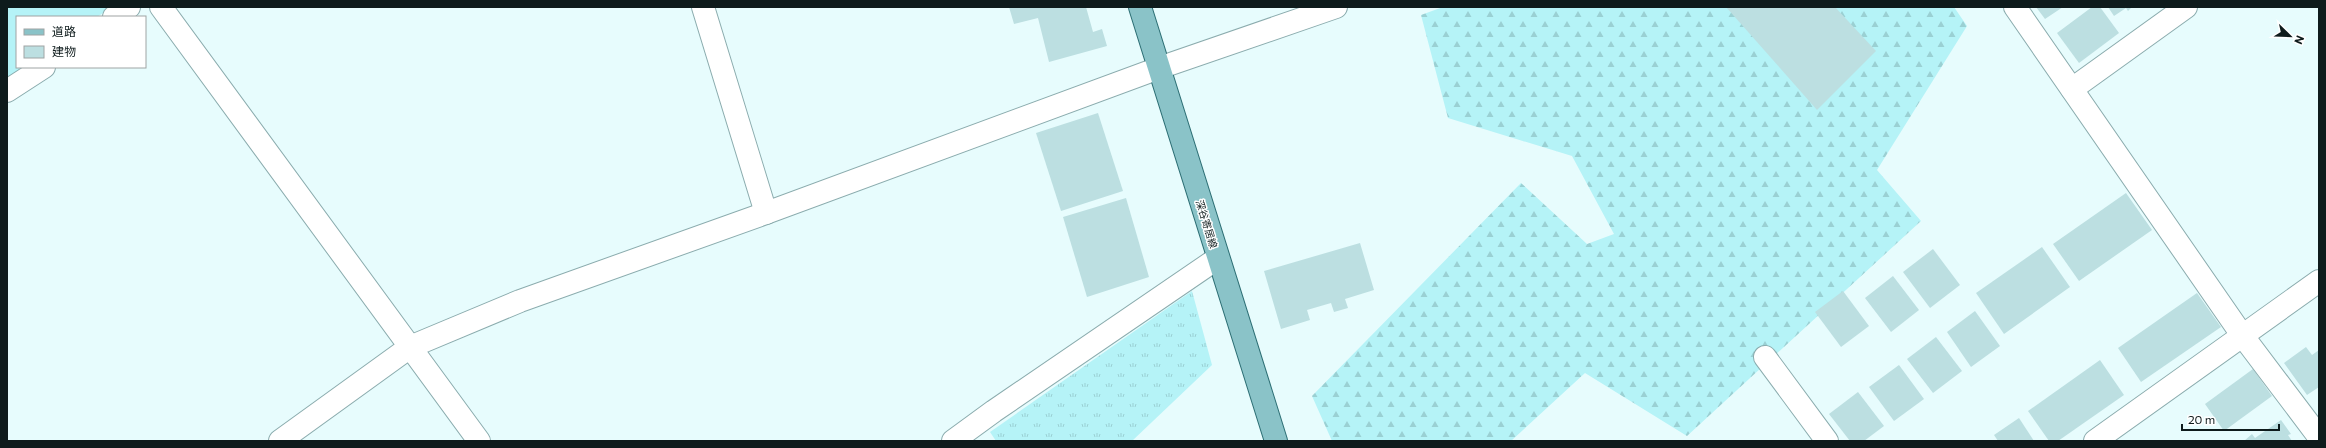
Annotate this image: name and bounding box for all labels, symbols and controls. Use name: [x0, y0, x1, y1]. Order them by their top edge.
legend: [16, 16, 146, 68]
north arrow: [2270, 16, 2310, 56]
text: 道路: [52, 24, 76, 38]
text: N: [2292, 34, 2307, 46]
text: 建物: [52, 44, 76, 58]
street label: 深谷寄居線: [1194, 198, 1220, 250]
scale bar: [2182, 406, 2279, 432]
text: 20 m: [2188, 412, 2215, 426]

